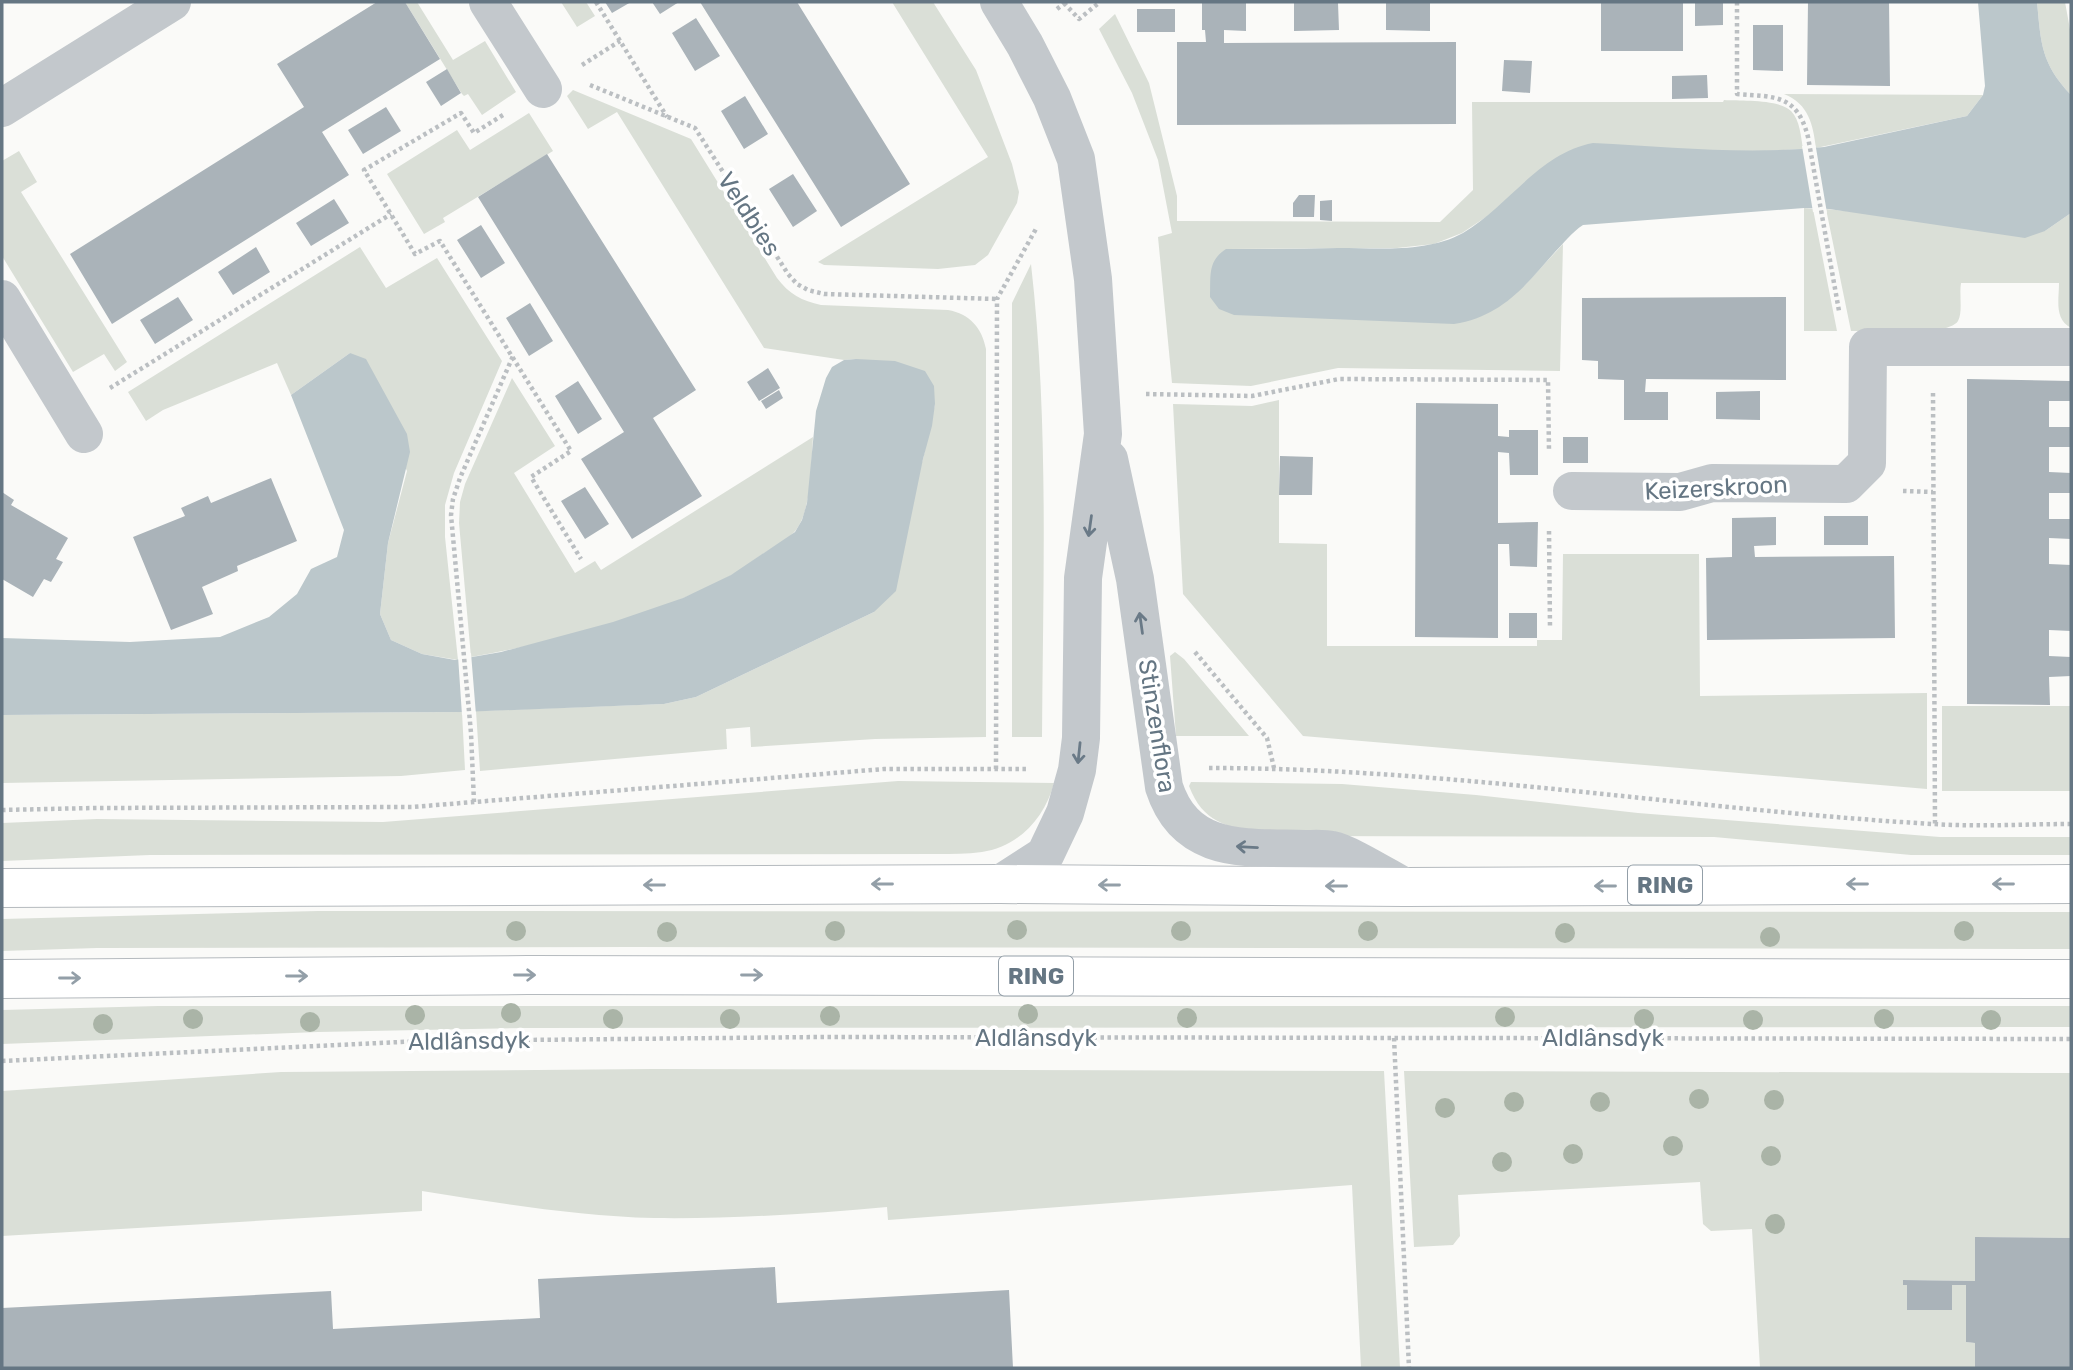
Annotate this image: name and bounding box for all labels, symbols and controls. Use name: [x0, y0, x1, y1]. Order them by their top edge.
street label: Veldbies: [712, 167, 786, 261]
street label: Keizerskroon: [1644, 470, 1788, 506]
one-way arrow: [1084, 514, 1097, 537]
one-way arrow: [1135, 613, 1148, 635]
street label: Stinzenflora: [1133, 657, 1181, 795]
one-way arrow: [1073, 741, 1086, 764]
one-way arrow: [1236, 840, 1259, 853]
road number: RING: [1628, 866, 1702, 904]
one-way arrow: [870, 877, 893, 891]
one-way arrow: [1992, 877, 2015, 891]
one-way arrow: [1098, 878, 1121, 892]
one-way arrow: [1846, 878, 1869, 891]
one-way arrow: [643, 879, 666, 892]
one-way arrow: [1325, 879, 1348, 893]
one-way arrow: [1594, 879, 1617, 893]
road number: RING: [999, 956, 1073, 995]
one-way arrow: [513, 968, 536, 982]
one-way arrow: [741, 968, 764, 982]
one-way arrow: [286, 970, 309, 983]
one-way arrow: [58, 971, 81, 985]
street label: Aldlânsdyk: [975, 1024, 1098, 1052]
street label: Aldlânsdyk: [1542, 1024, 1665, 1052]
street label: Aldlânsdyk: [408, 1026, 531, 1056]

